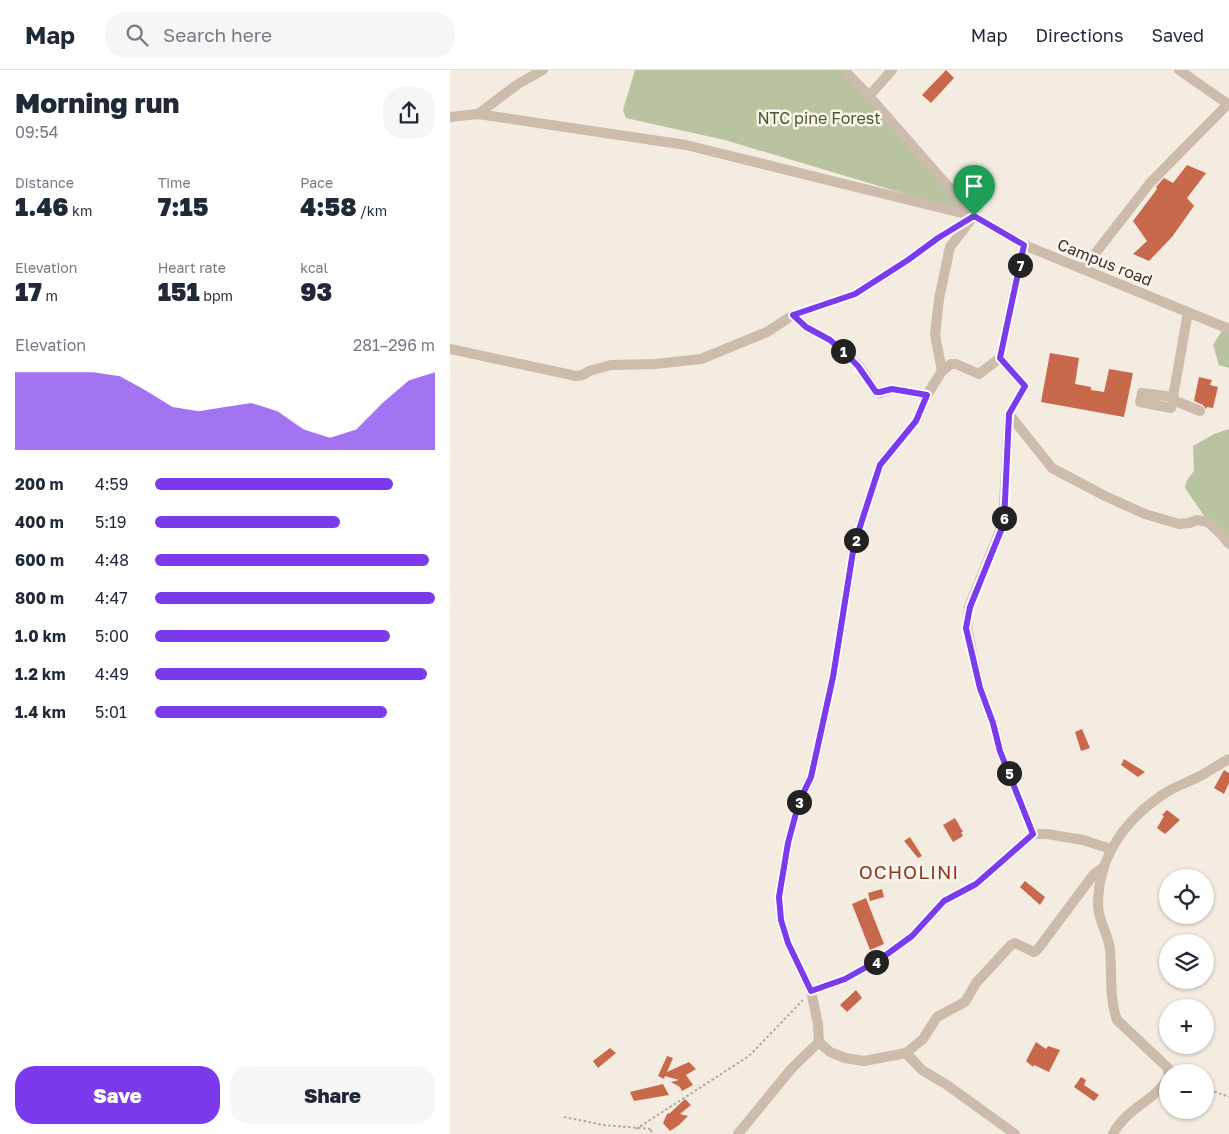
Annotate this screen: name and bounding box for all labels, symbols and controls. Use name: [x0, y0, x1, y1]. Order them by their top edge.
search box: [105, 12, 455, 57]
text: Map: [25, 20, 75, 49]
icon: search: [123, 21, 151, 49]
text: Search here: [163, 23, 272, 46]
text: Map: [971, 24, 1007, 46]
text: Directions: [1035, 24, 1123, 46]
text: Saved: [1151, 24, 1204, 46]
text: Morning run: [15, 86, 179, 119]
button: share: [383, 87, 435, 139]
park label: NTC pine Forest: [757, 108, 881, 128]
text: 09:54: [15, 122, 58, 142]
pin: [953, 165, 995, 216]
icon: arrive: [960, 172, 988, 200]
text: Distance: [15, 174, 74, 191]
text: Time: [158, 174, 191, 191]
text: Pace: [300, 174, 333, 191]
text: 1.46: [15, 191, 69, 222]
text: 7:15: [158, 191, 209, 222]
text: 4:58: [300, 191, 357, 222]
text: km: [69, 202, 92, 219]
text: /km: [357, 202, 387, 219]
street label: Campus road: [1055, 234, 1155, 290]
pin: 7: [1008, 252, 1032, 278]
text: 7: [1017, 257, 1024, 274]
text: Elevation: [15, 259, 77, 276]
text: Heart rate: [158, 259, 226, 276]
text: kcal: [300, 259, 328, 276]
text: 17: [15, 276, 42, 307]
text: 151: [158, 276, 200, 307]
text: 93: [300, 276, 332, 307]
text: m: [42, 287, 58, 304]
text: bpm: [200, 287, 233, 304]
text: Elevation: [15, 335, 86, 355]
text: 281–296 m: [353, 335, 435, 355]
pin: 1: [830, 338, 856, 364]
text: 1: [840, 343, 847, 360]
text: 200 m: [15, 474, 64, 494]
text: 4:59: [95, 474, 129, 494]
pin: 6: [992, 506, 1016, 530]
text: 6: [1000, 510, 1009, 527]
text: 400 m: [15, 512, 64, 532]
text: 5:19: [95, 512, 127, 532]
pin: 2: [844, 528, 868, 552]
text: 2: [852, 532, 861, 549]
text: 600 m: [15, 550, 64, 570]
text: 4:48: [95, 550, 129, 570]
text: 800 m: [15, 588, 64, 608]
text: 4:47: [95, 588, 128, 608]
text: 1.0 km: [15, 626, 66, 646]
text: 5:00: [95, 626, 129, 646]
text: 1.2 km: [15, 664, 65, 684]
text: 4:49: [95, 664, 129, 684]
text: 1.4 km: [15, 702, 66, 722]
text: 5:01: [95, 702, 127, 722]
pin: 5: [996, 760, 1022, 786]
text: 5: [1005, 765, 1014, 782]
pin: 3: [786, 790, 812, 814]
text: 3: [795, 794, 804, 811]
district label: OCHOLINI: [859, 860, 959, 883]
map controls: [1159, 869, 1214, 1119]
button: locate: [1159, 869, 1214, 924]
button: layers: [1159, 934, 1214, 989]
pin: 4: [864, 950, 888, 974]
text: 4: [872, 954, 881, 971]
button: +: [1159, 999, 1214, 1054]
button: −: [1159, 1064, 1214, 1119]
button: Save: [15, 1066, 220, 1124]
button: Share: [230, 1066, 435, 1124]

